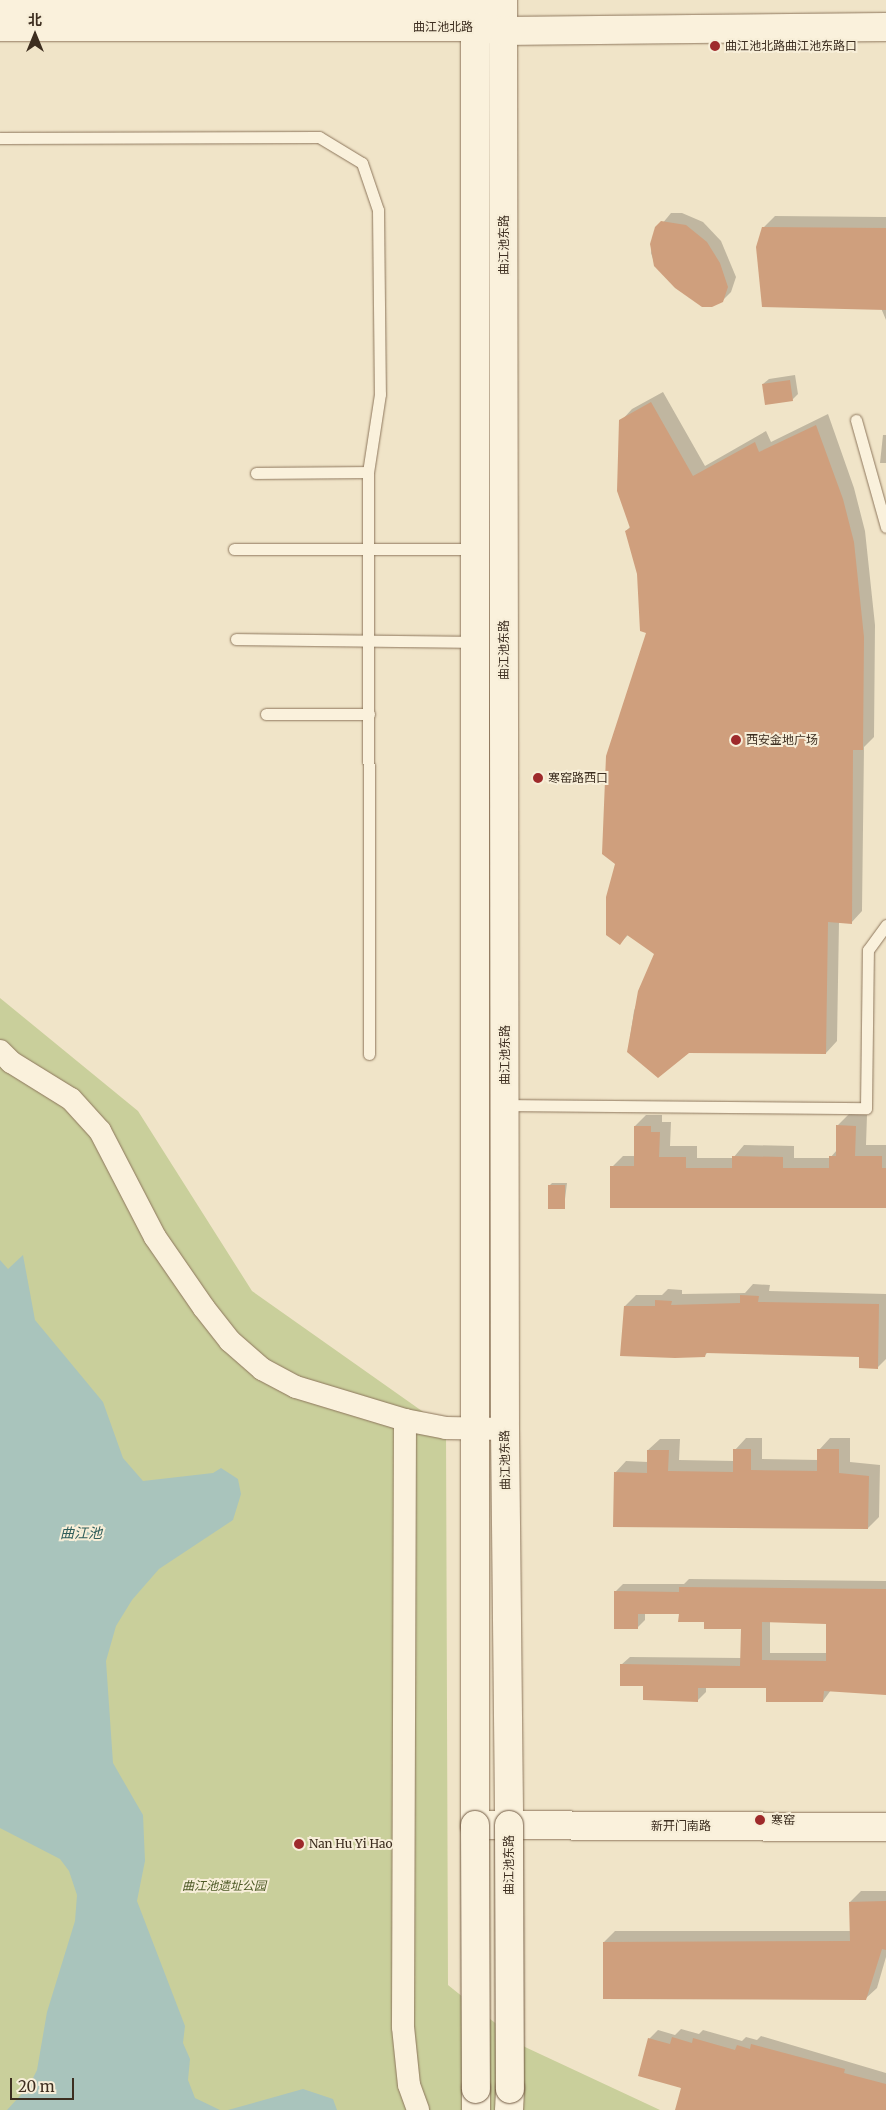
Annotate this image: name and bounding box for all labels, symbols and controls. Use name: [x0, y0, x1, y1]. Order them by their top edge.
north arrow: [10, 10, 60, 60]
text: 北: [28, 11, 42, 29]
street label: 曲江池北路: [413, 20, 473, 34]
place label: 曲江池北路曲江池东路口: [725, 39, 857, 53]
marker: 曲江池北路曲江池东路口: [709, 40, 721, 52]
street label: 曲江池东路: [497, 215, 511, 275]
street label: 曲江池东路: [497, 620, 511, 680]
place label: 西安金地广场: [746, 733, 818, 747]
marker: 西安金地广场: [730, 734, 742, 746]
place label: 寒窑路西口: [548, 771, 608, 785]
marker: 寒窑路西口: [532, 772, 544, 784]
street label: 曲江池东路: [498, 1025, 512, 1085]
street label: 曲江池东路: [497, 1430, 513, 1490]
water label: 曲江池: [60, 1525, 102, 1541]
marker: 寒窑: [753, 1813, 767, 1827]
place label: 寒窑: [771, 1813, 795, 1827]
street label: 新开门南路: [651, 1819, 711, 1833]
street label: 曲江池东路: [502, 1835, 516, 1895]
place label: Nan Hu Yi Hao: [309, 1837, 392, 1851]
marker: Nan Hu Yi Hao: [293, 1838, 305, 1850]
park label: 曲江池遗址公园: [182, 1879, 266, 1893]
scale bar: [12, 2068, 76, 2100]
text: 20 m: [18, 2077, 55, 2096]

